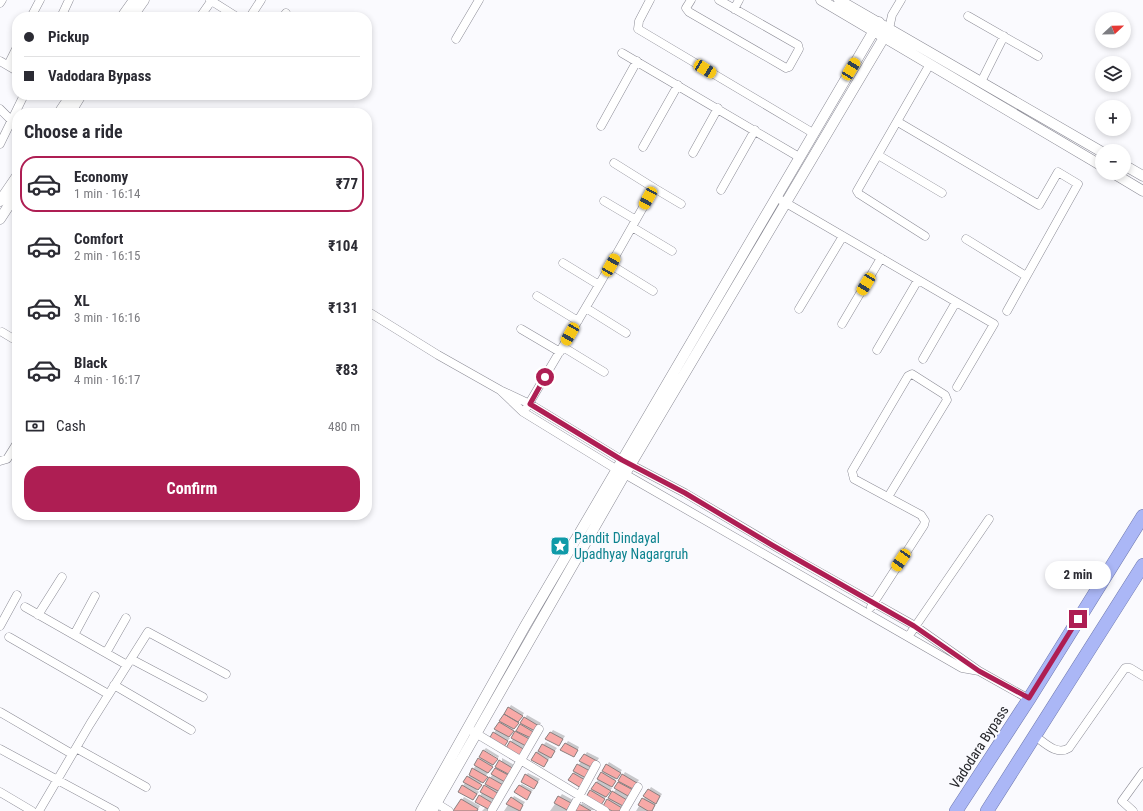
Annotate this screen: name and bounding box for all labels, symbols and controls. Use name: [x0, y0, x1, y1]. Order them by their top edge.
north arrow: [1095, 12, 1131, 48]
map controls: [1095, 12, 1131, 180]
text: Pickup: [48, 28, 89, 46]
car: [840, 56, 862, 82]
button: layers: [1095, 56, 1131, 92]
car: [692, 58, 718, 80]
text: Vadodara Bypass: [48, 67, 151, 85]
button: +: [1095, 100, 1131, 136]
text: Choose a ride: [24, 121, 123, 142]
button: −: [1095, 144, 1131, 180]
icon: car: [26, 166, 62, 202]
text: Economy: [74, 168, 128, 186]
text: ₹77: [336, 175, 358, 193]
car: [637, 185, 659, 211]
text: 1 min · 16:14: [74, 186, 140, 201]
icon: car: [26, 228, 62, 264]
text: Comfort: [74, 230, 123, 248]
text: ₹104: [328, 237, 358, 255]
text: 2 min · 16:15: [74, 248, 140, 263]
car: [600, 252, 622, 278]
car: [855, 271, 877, 297]
icon: car: [26, 290, 62, 326]
text: XL: [74, 292, 90, 310]
text: ₹131: [328, 299, 358, 317]
text: 3 min · 16:16: [74, 310, 140, 325]
car: [559, 321, 581, 347]
icon: car: [26, 352, 62, 388]
text: Black: [74, 354, 107, 372]
text: ₹83: [336, 361, 358, 379]
route start: [536, 368, 554, 386]
text: 4 min · 16:17: [74, 372, 140, 387]
icon: cash: [24, 415, 46, 437]
text: Cash: [56, 417, 86, 435]
text: 480 m: [328, 419, 360, 434]
button: Confirm: [24, 466, 360, 512]
place label: Pandit Dindayal Upadhyay Nagargruh: [574, 530, 688, 562]
place icon: Pandit Dindayal Upadhyay Nagargruh: [549, 535, 571, 557]
car: [889, 547, 913, 573]
callout: 2 min: [1045, 561, 1111, 589]
text: 2 min: [1064, 567, 1092, 582]
route end: [1069, 610, 1087, 628]
street label: Vadodara Bypass: [946, 703, 1012, 791]

